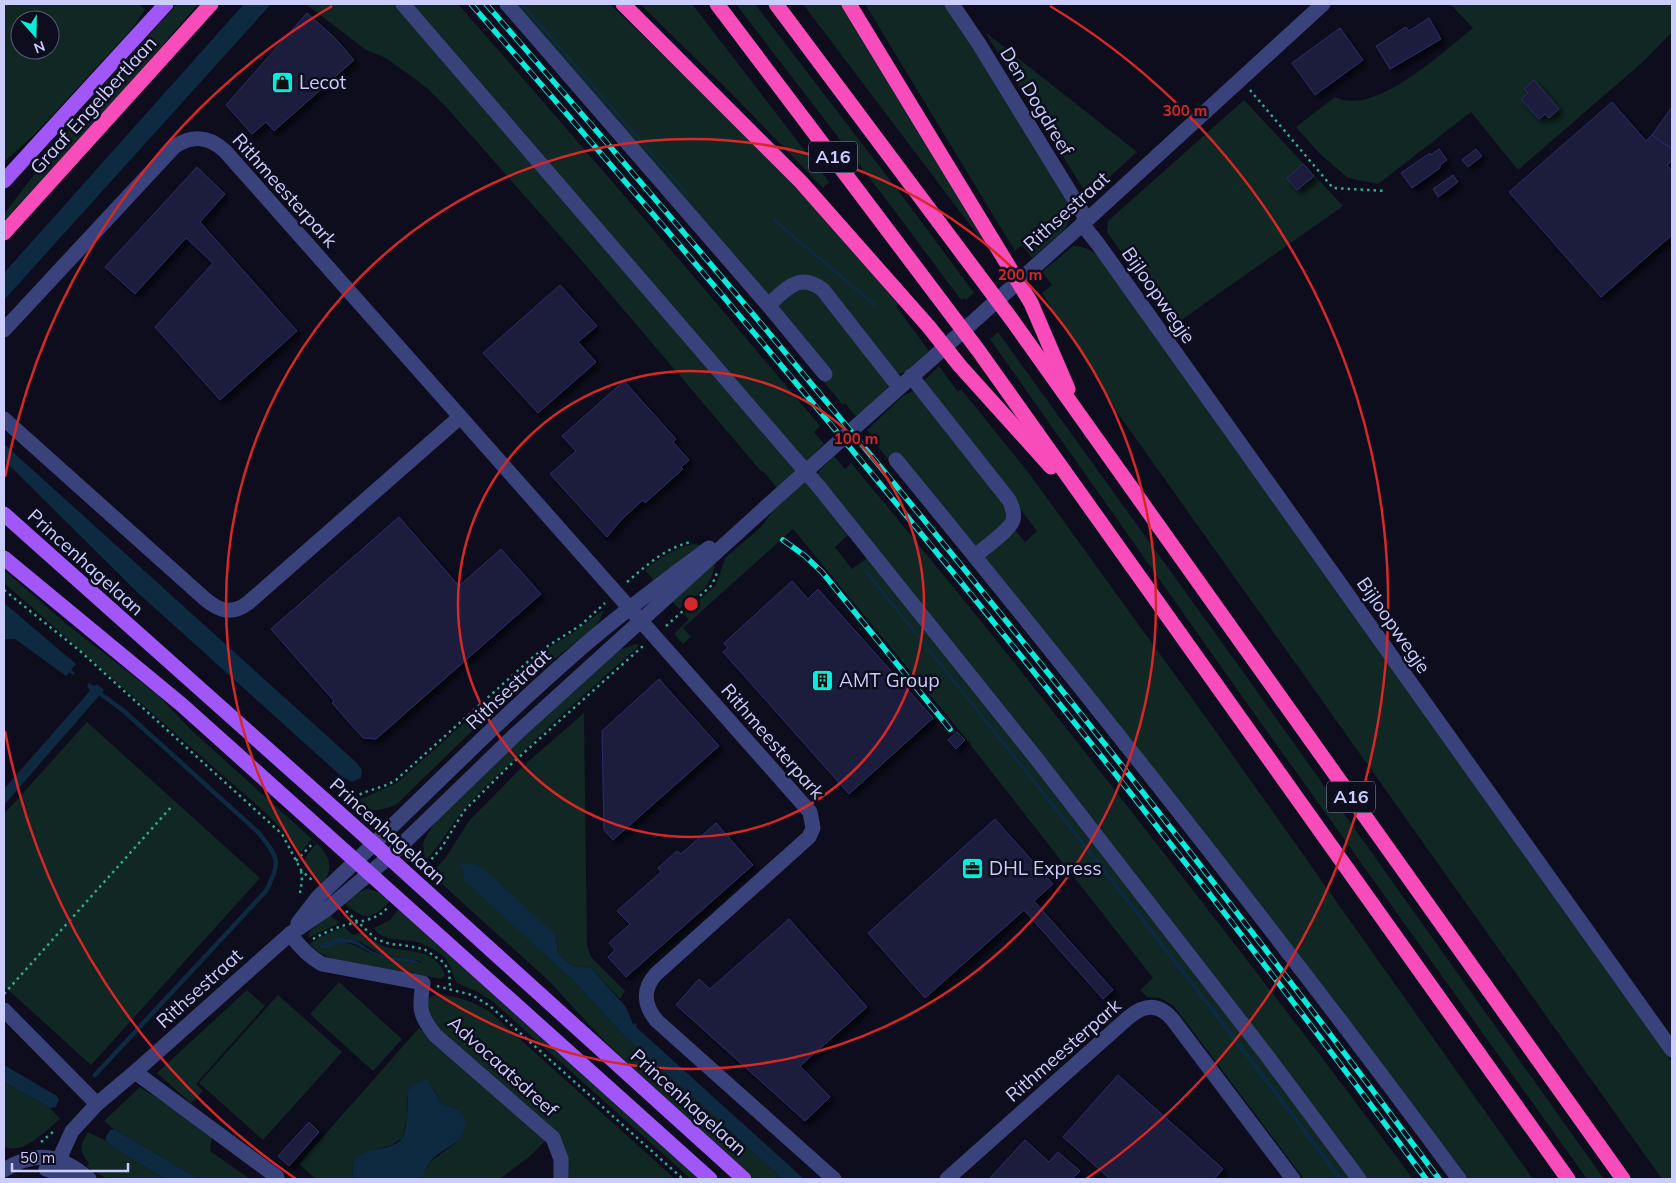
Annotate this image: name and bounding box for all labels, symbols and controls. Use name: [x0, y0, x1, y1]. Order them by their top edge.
north arrow: [10, 10, 60, 60]
street label: Graaf Engelbertlaan: [25, 31, 161, 179]
text: N: [31, 37, 47, 57]
street label: Den Dogdreef: [995, 42, 1079, 160]
shop icon: Lecot: [271, 70, 295, 94]
place label: Lecot: [299, 70, 347, 94]
text: 300 m: [1163, 101, 1207, 120]
street label: Rithmeesterpark: [227, 128, 343, 252]
road number: A16: [809, 142, 857, 172]
street label: Rithsestraat: [1018, 166, 1114, 256]
street label: Bijloopwegje: [1117, 242, 1201, 348]
text: 200 m: [998, 265, 1042, 284]
text: 100 m: [834, 429, 878, 448]
street label: Princenhagelaan: [23, 503, 149, 621]
street label: Bijloopwegje: [1352, 572, 1436, 678]
centre of rings: [682, 595, 700, 613]
street label: Rithsestraat: [461, 643, 556, 734]
building icon: AMT Group: [811, 668, 835, 692]
place label: AMT Group: [839, 668, 940, 692]
street label: Rithmeesterpark: [716, 678, 830, 804]
street label: Princenhagelaan: [325, 772, 451, 890]
road number: A16: [1327, 782, 1375, 812]
office icon: DHL Express: [961, 856, 985, 880]
place label: DHL Express: [989, 856, 1102, 880]
street label: Rithsestraat: [151, 943, 247, 1033]
street label: Rithmeesterpark: [1000, 993, 1126, 1107]
street label: Advocaatsdreef: [443, 1010, 563, 1122]
street label: Princenhagelaan: [626, 1043, 752, 1161]
scale bar: [12, 1140, 129, 1172]
text: 50 m: [20, 1148, 55, 1167]

